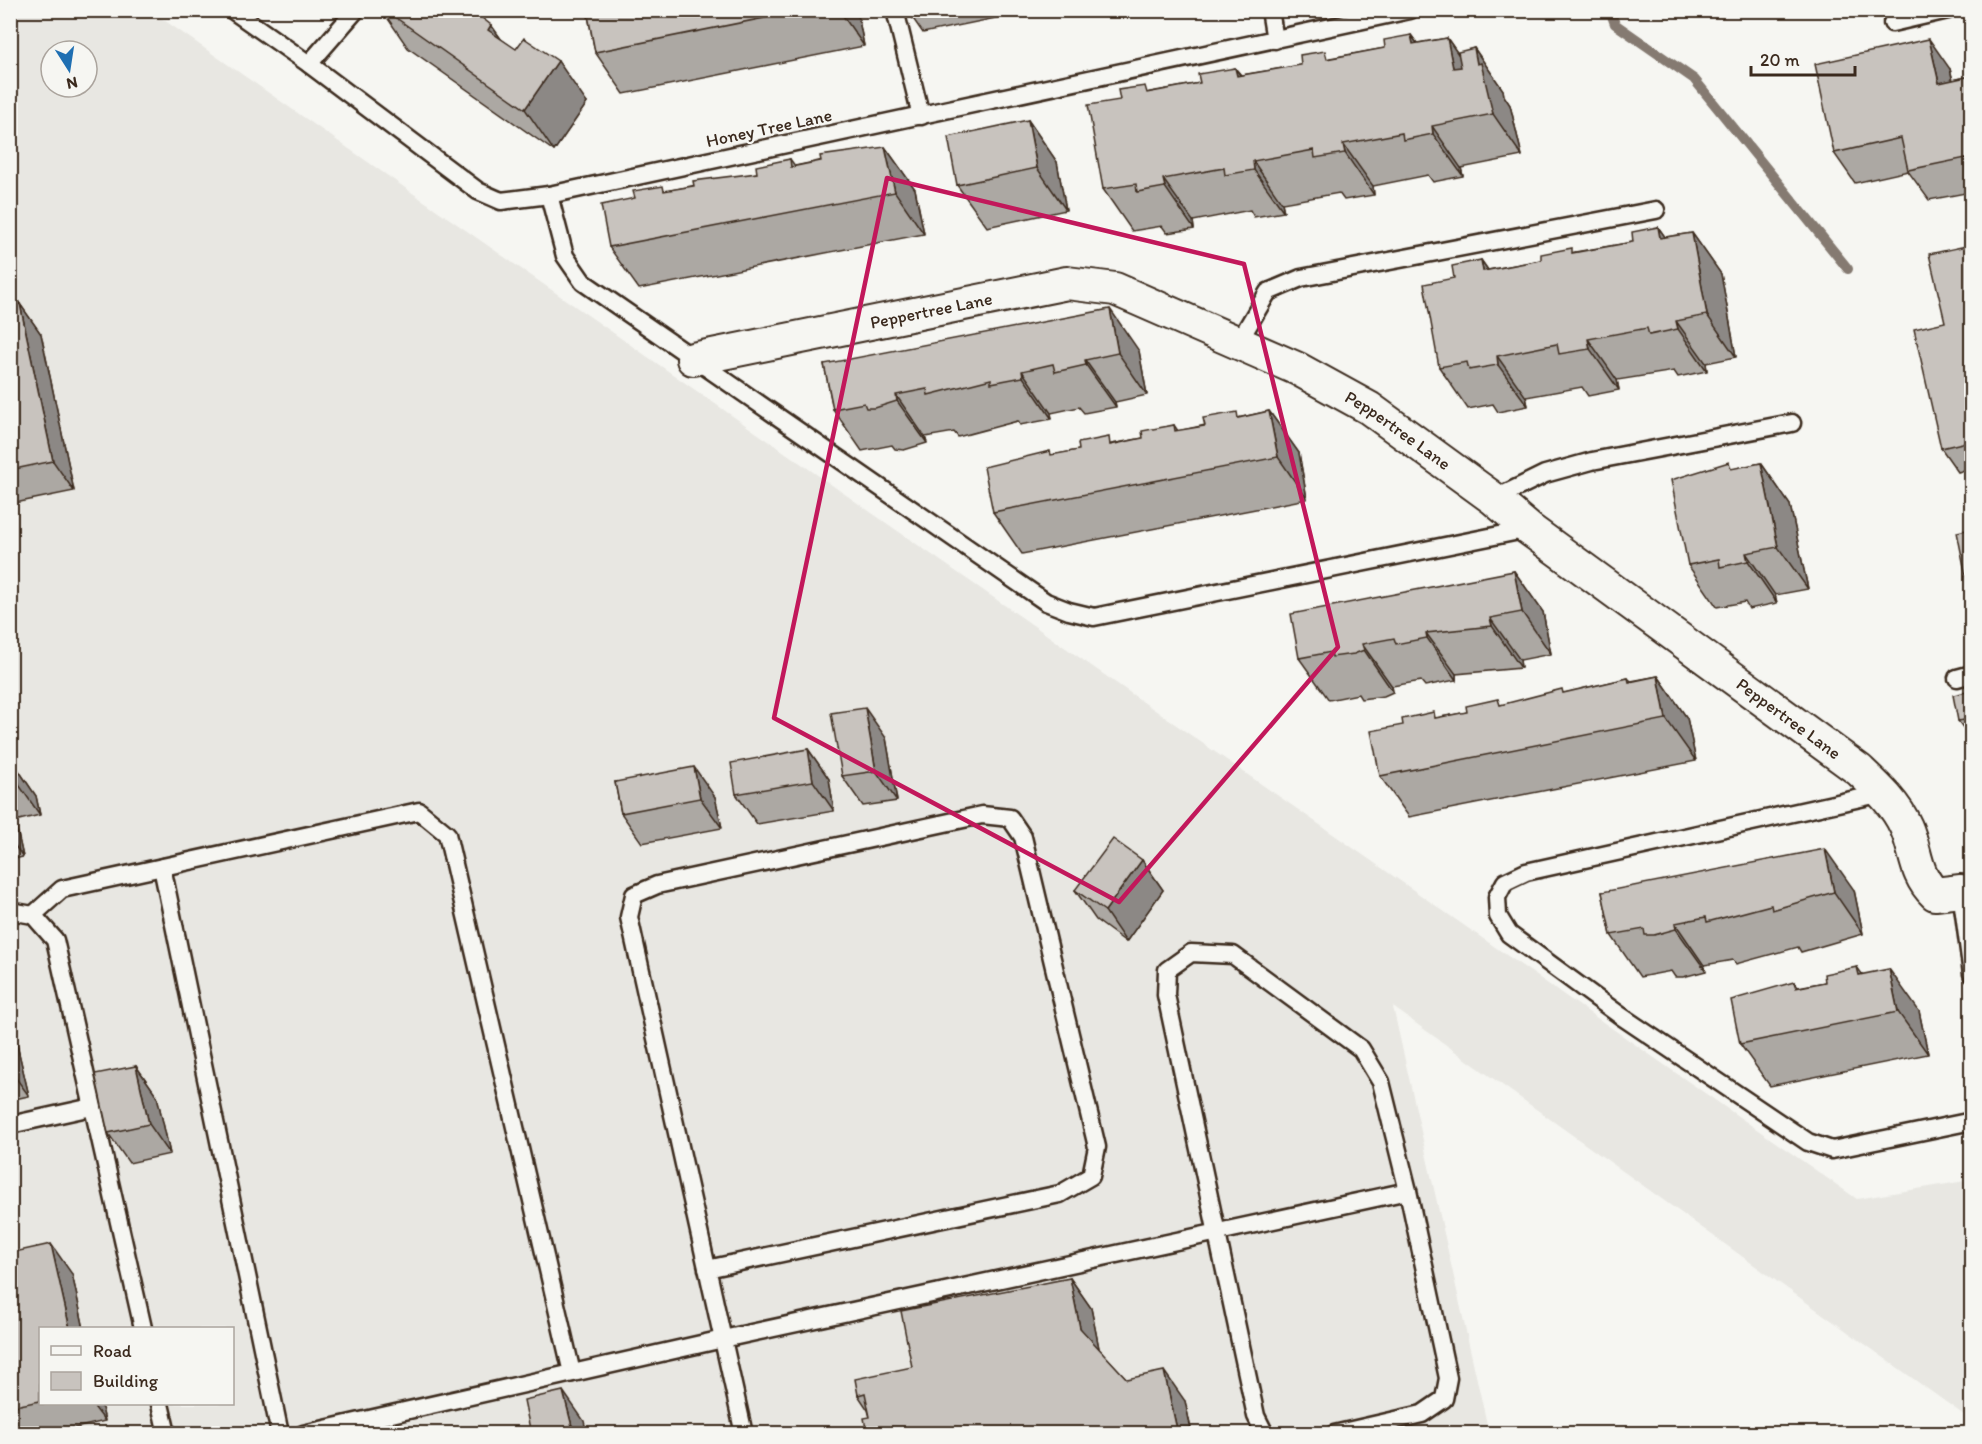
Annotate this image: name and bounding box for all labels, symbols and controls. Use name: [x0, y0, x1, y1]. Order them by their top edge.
north arrow: [39, 39, 99, 99]
scale bar: [1751, 39, 1854, 77]
text: 20 m: [1760, 49, 1800, 71]
text: N: [65, 73, 79, 94]
street label: Honey Tree Lane: [704, 104, 834, 152]
street label: Peppertree Lane: [868, 287, 994, 334]
street label: Peppertree Lane: [1341, 386, 1455, 475]
street label: Peppertree Lane: [1732, 673, 1845, 764]
legend: [39, 1327, 234, 1405]
text: Road: [93, 1340, 132, 1362]
text: Building: [93, 1370, 159, 1392]

